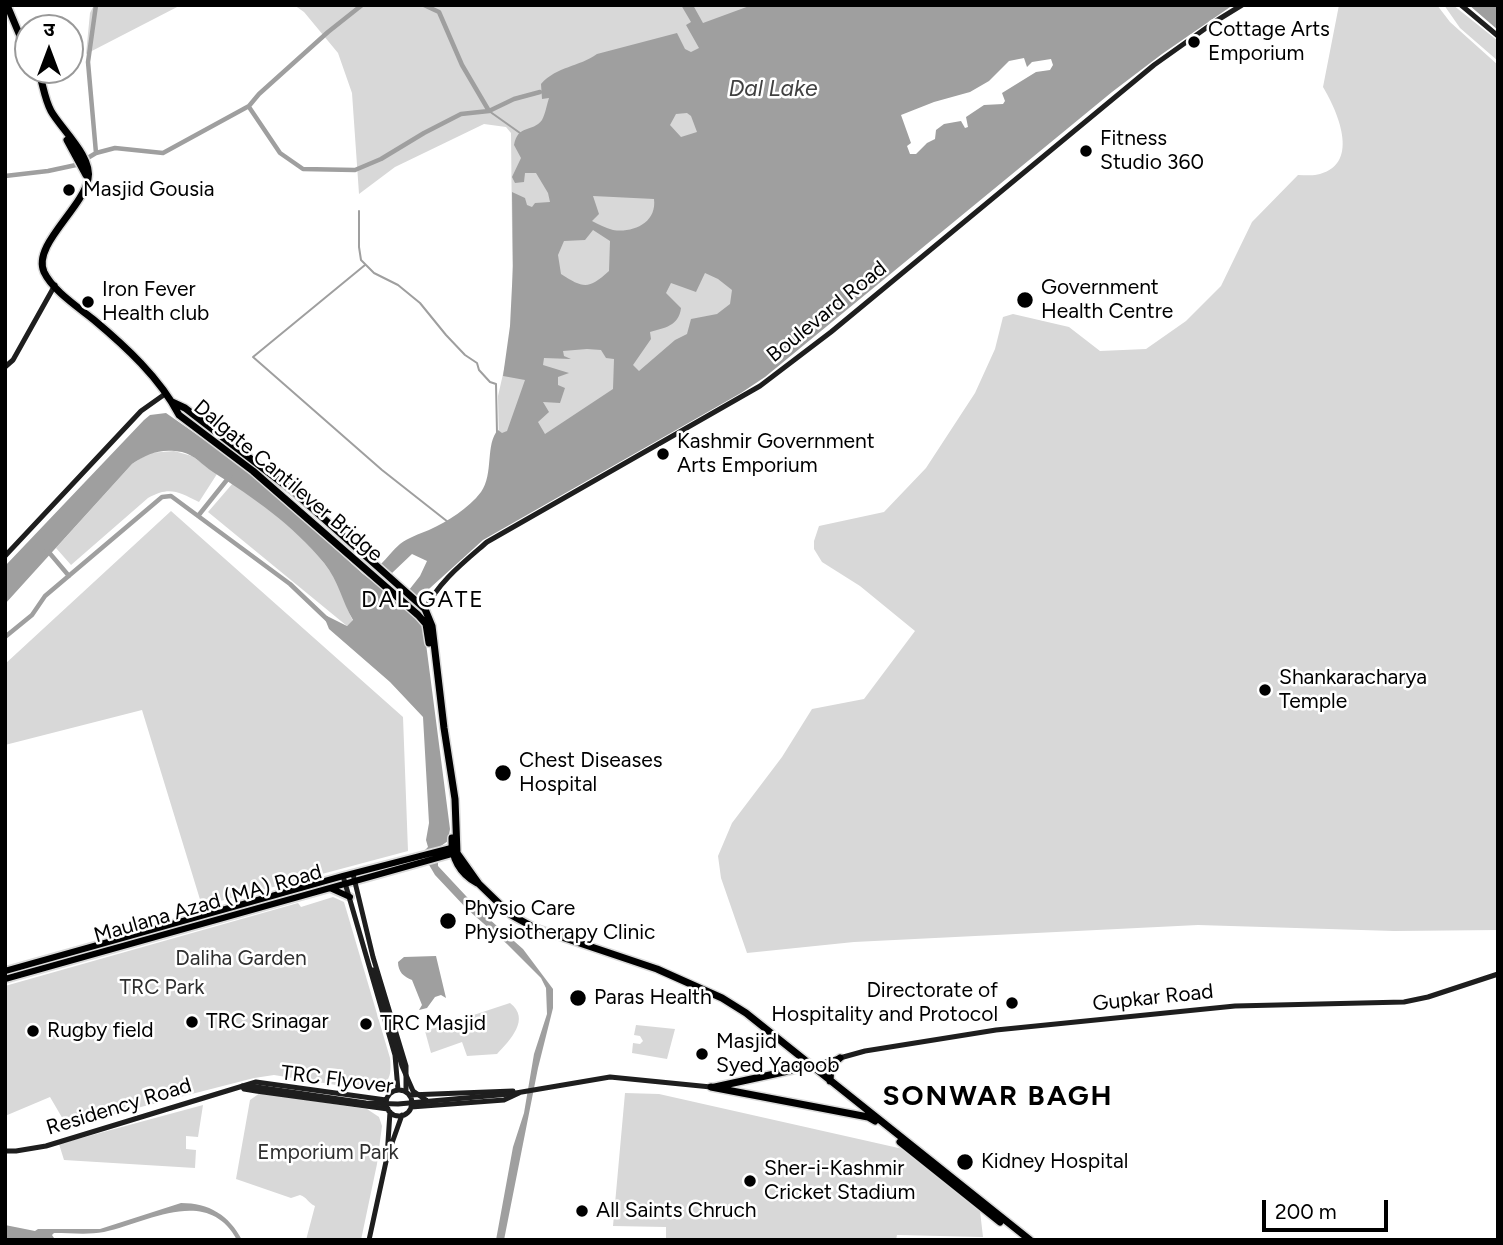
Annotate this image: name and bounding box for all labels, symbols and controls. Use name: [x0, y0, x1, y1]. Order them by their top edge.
north arrow: [14, 14, 84, 84]
place label: Cottage Arts Emporium: [1208, 17, 1330, 67]
text: उ: [43, 18, 55, 41]
marker: Cottage Arts Emporium: [1186, 34, 1202, 50]
water label: Dal Lake: [728, 75, 818, 103]
place label: Fitness Studio 360: [1100, 126, 1204, 176]
marker: Fitness Studio 360: [1078, 143, 1094, 159]
place label: Masjid Gousia: [83, 177, 215, 203]
marker: Masjid Gousia: [61, 182, 77, 198]
street label: Boulevard Road: [762, 256, 892, 368]
place label: Government Health Centre: [1041, 275, 1173, 325]
place label: Iron Fever Health club: [102, 277, 209, 327]
marker: Government Health Centre: [1015, 290, 1035, 310]
marker: Iron Fever Health club: [80, 294, 96, 310]
street label: Dalgate Cantilever Bridge: [188, 395, 388, 567]
place label: Kashmir Government Arts Emporium: [677, 429, 875, 479]
marker: Kashmir Government Arts Emporium: [655, 446, 671, 462]
district label: DAL GATE: [362, 586, 484, 614]
place label: Shankaracharya Temple: [1279, 665, 1427, 715]
marker: Shankaracharya Temple: [1257, 682, 1273, 698]
place label: Chest Diseases Hospital: [519, 748, 663, 798]
marker: Chest Diseases Hospital: [493, 763, 513, 783]
street label: Maulana Azad (MA) Road: [91, 859, 325, 949]
place label: Physio Care Physiotherapy Clinic: [464, 896, 655, 946]
marker: Physio Care Physiotherapy Clinic: [438, 911, 458, 931]
park label: Daliha Garden: [175, 946, 307, 972]
park label: TRC Park: [119, 975, 205, 1001]
place label: Directorate of Hospitality and Protocol: [771, 978, 998, 1028]
street label: Gupkar Road: [1091, 979, 1215, 1017]
place label: Paras Health: [594, 985, 712, 1011]
marker: Paras Health: [568, 988, 588, 1008]
marker: Directorate of Hospitality and Protocol: [1004, 995, 1020, 1011]
place label: TRC Srinagar: [206, 1009, 328, 1035]
place label: TRC Masjid: [380, 1011, 486, 1037]
marker: TRC Srinagar: [184, 1014, 200, 1030]
marker: TRC Masjid: [358, 1016, 374, 1032]
place label: Rugby field: [47, 1018, 153, 1044]
marker: Rugby field: [25, 1023, 41, 1039]
place label: Masjid Syed Yaqoob: [716, 1029, 840, 1079]
marker: Masjid Syed Yaqoob: [694, 1046, 710, 1062]
street label: TRC Flyover: [279, 1061, 395, 1099]
street label: Residency Road: [43, 1073, 195, 1141]
district label: SONWAR BAGH: [884, 1080, 1112, 1114]
park label: Emporium Park: [257, 1140, 399, 1166]
place label: Kidney Hospital: [981, 1149, 1128, 1175]
marker: Kidney Hospital: [955, 1152, 975, 1172]
place label: Sher-i-Kashmir Cricket Stadium: [764, 1156, 915, 1206]
marker: Sher-i-Kashmir Cricket Stadium: [742, 1173, 758, 1189]
scale bar: [1265, 1186, 1391, 1230]
place label: All Saints Chruch: [596, 1198, 757, 1224]
text: 200 m: [1275, 1199, 1337, 1224]
marker: All Saints Chruch: [574, 1203, 590, 1219]

